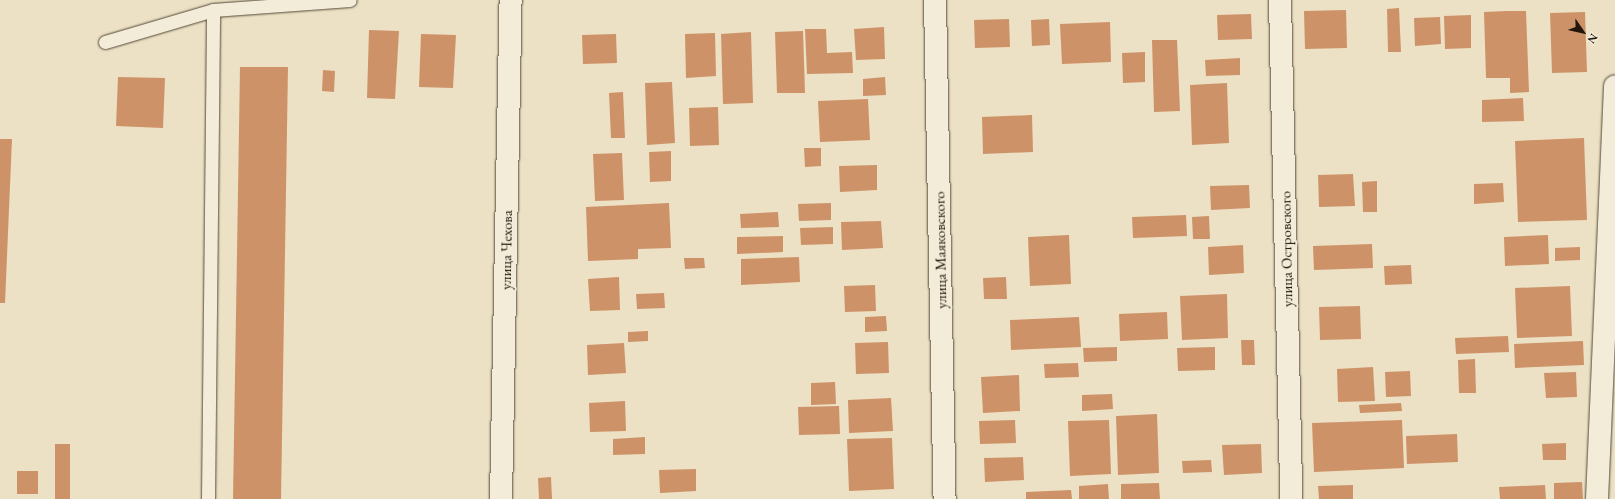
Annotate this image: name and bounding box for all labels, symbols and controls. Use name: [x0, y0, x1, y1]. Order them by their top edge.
north arrow: [1563, 12, 1603, 52]
text: N: [1585, 31, 1601, 46]
street label: улица Маяковского: [930, 191, 950, 309]
street label: улица Островского: [1276, 191, 1296, 307]
street label: улица Чехова: [496, 210, 516, 290]

